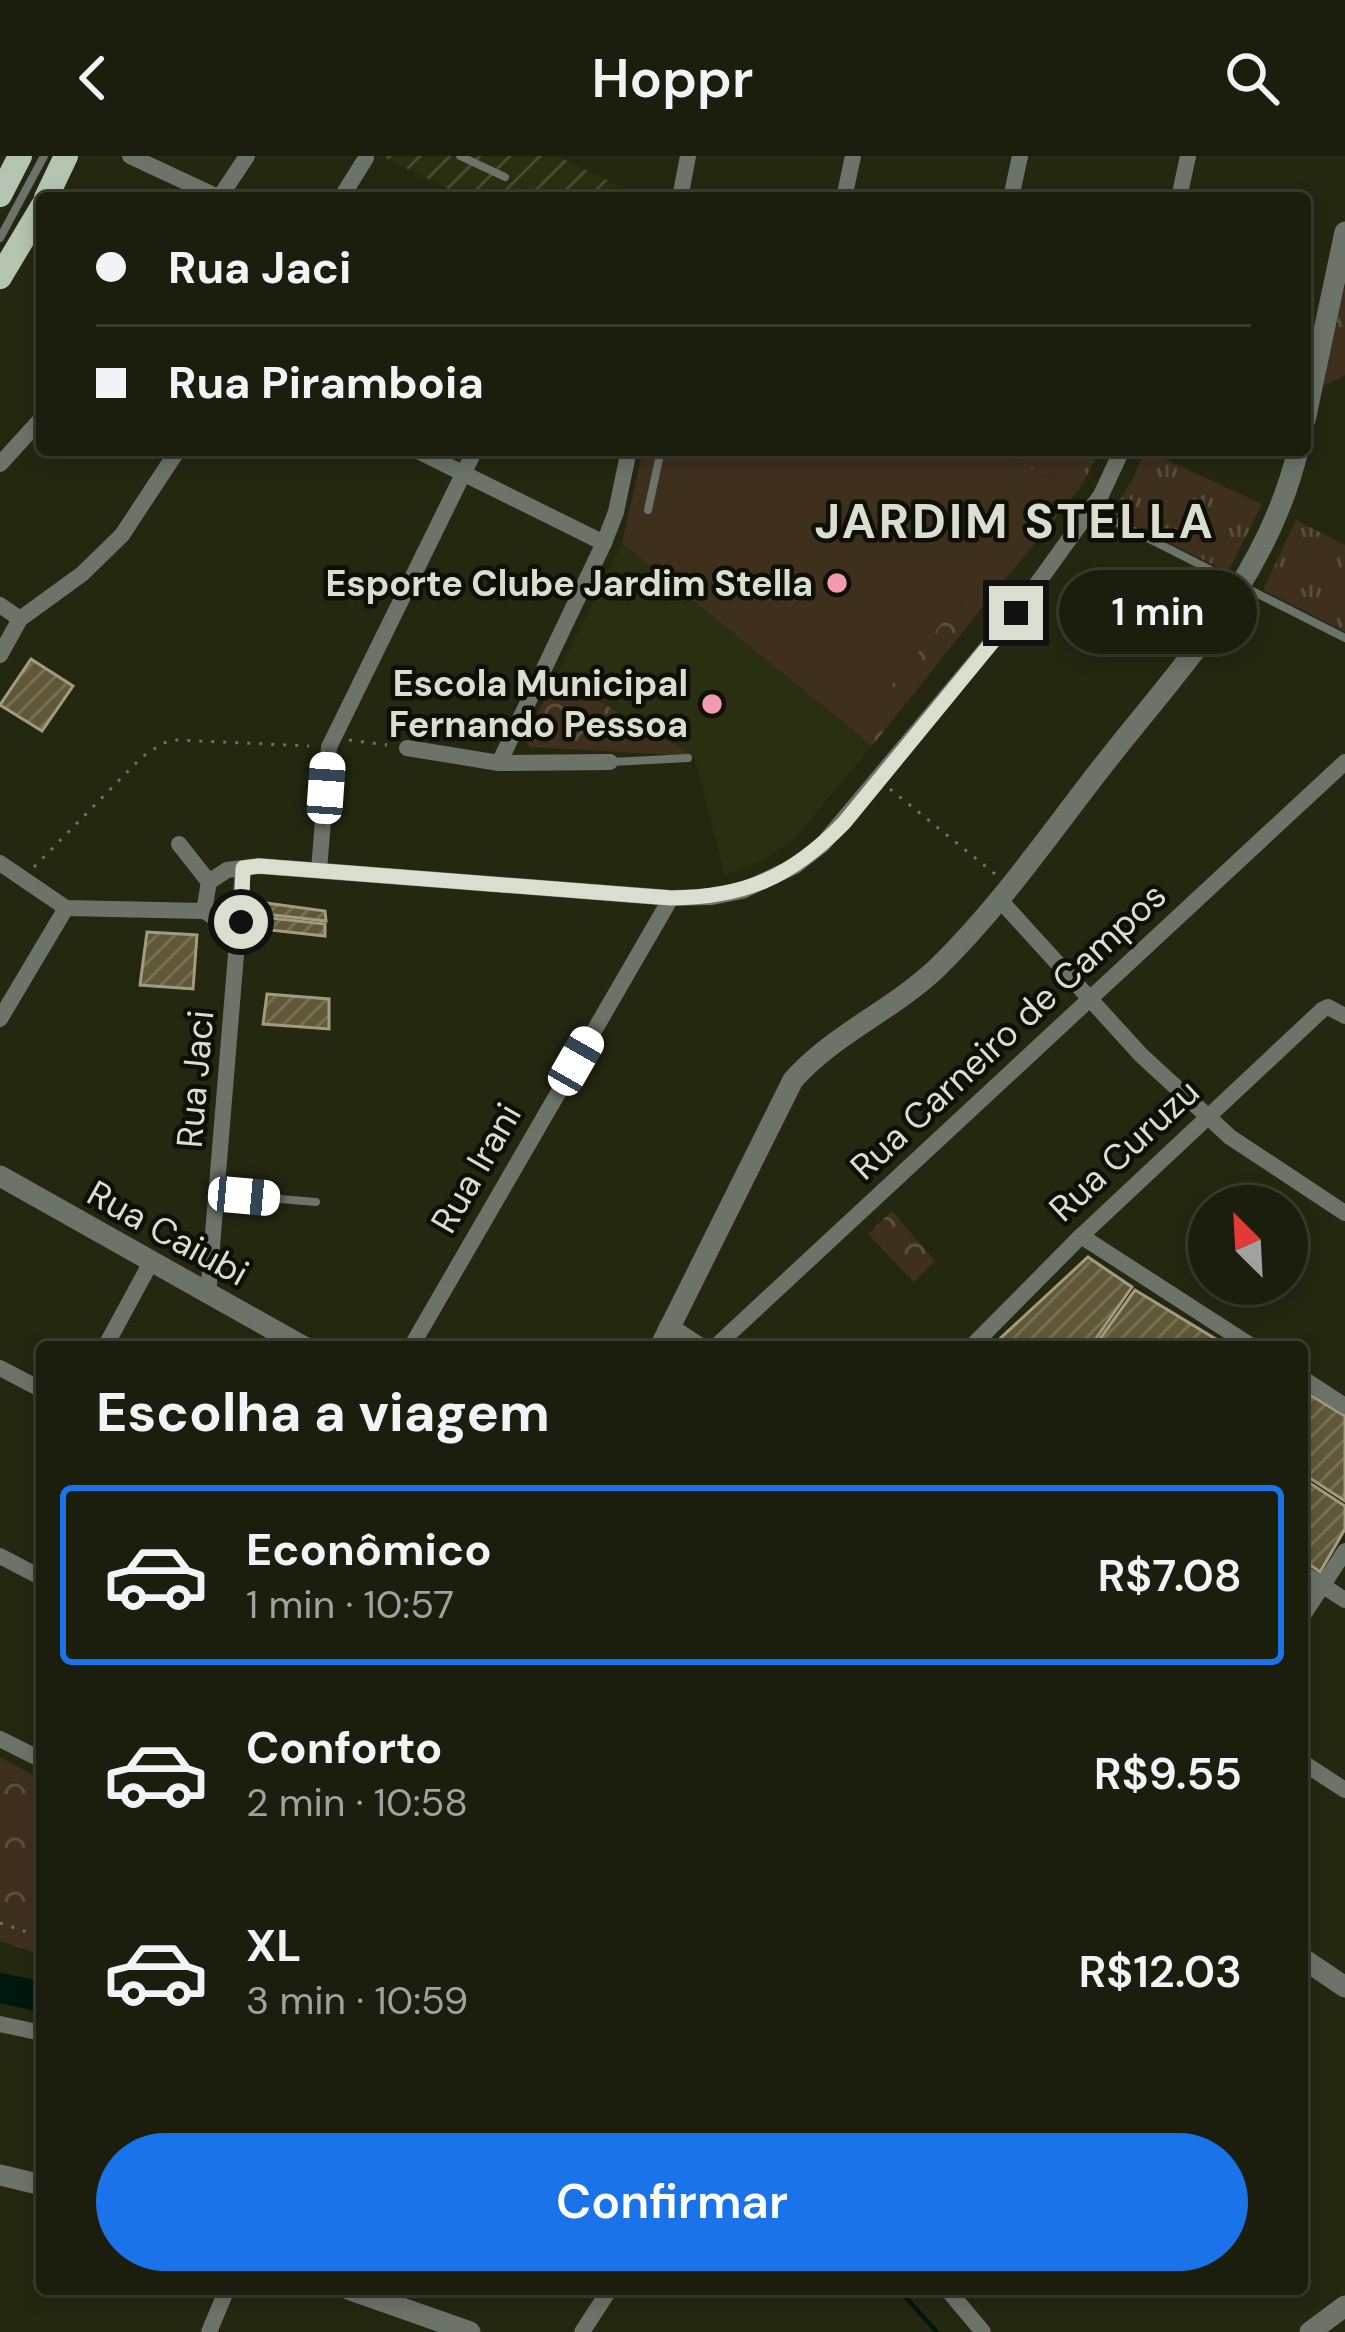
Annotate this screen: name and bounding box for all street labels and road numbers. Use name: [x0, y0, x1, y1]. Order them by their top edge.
street label: Rua Carneiro de Campos: [840, 872, 1176, 1190]
street label: Rua Jaci: [166, 1008, 224, 1150]
street label: Rua Curuzu: [1039, 1068, 1209, 1232]
street label: Rua Irani: [420, 1095, 532, 1241]
street label: Rua Caiubi: [79, 1170, 257, 1296]

